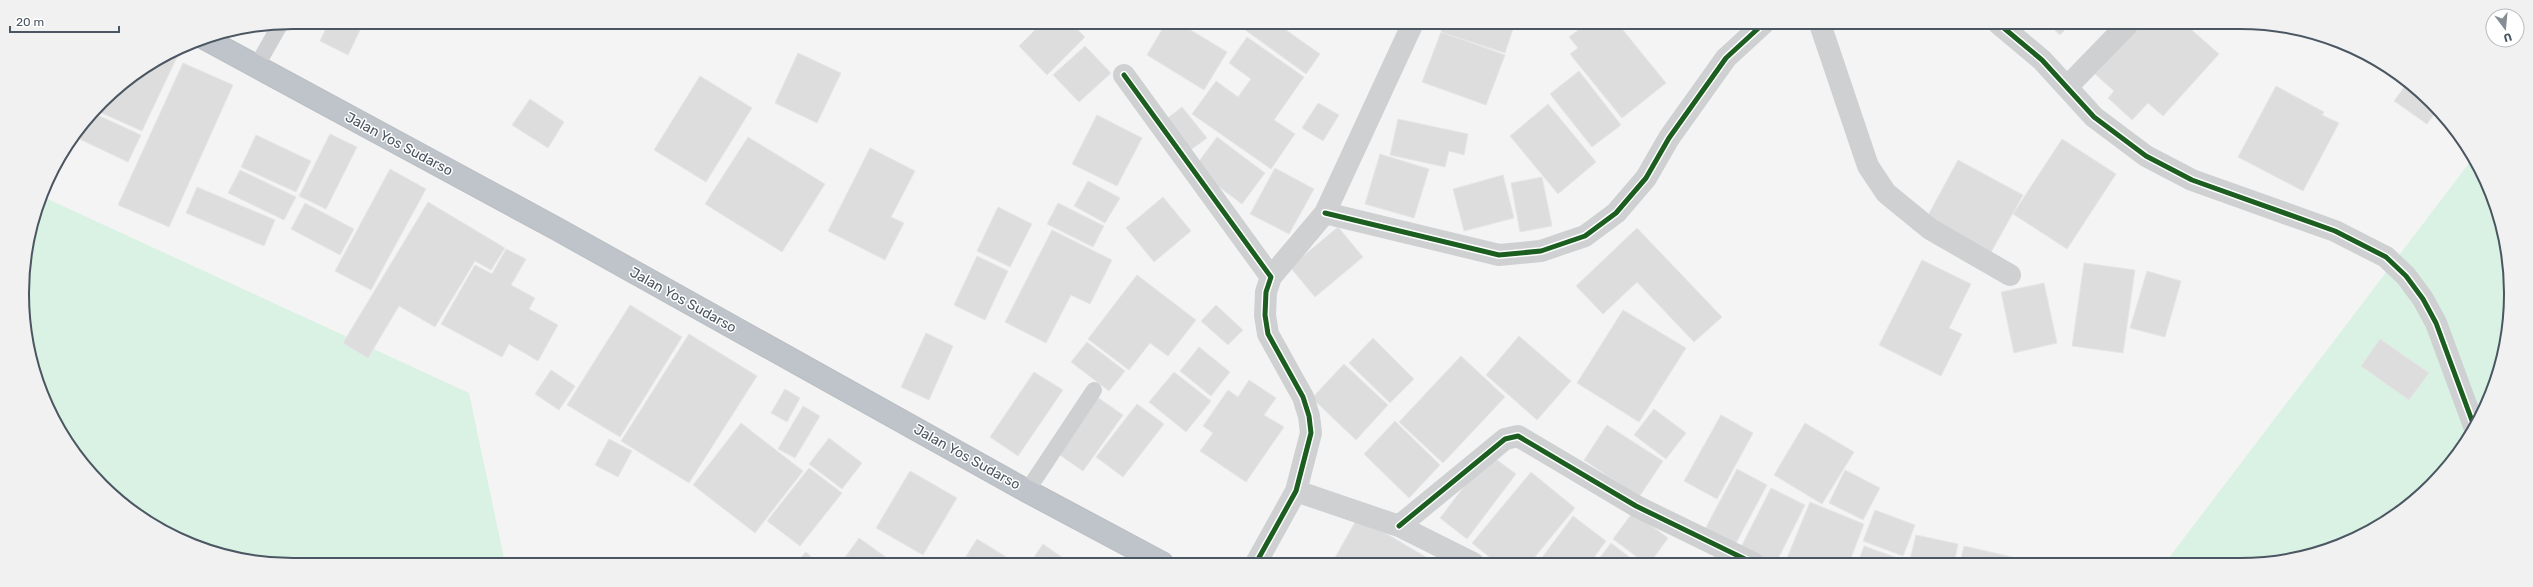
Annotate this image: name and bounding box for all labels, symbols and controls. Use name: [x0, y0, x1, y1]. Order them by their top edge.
scale bar: [10, 8, 119, 34]
north arrow: [2485, 8, 2525, 48]
text: 20 m: [16, 15, 44, 29]
text: U: [2502, 30, 2513, 44]
street label: Jalan Yos Sudarso: [342, 108, 456, 180]
street label: Jalan Yos Sudarso: [627, 264, 739, 336]
street label: Jalan Yos Sudarso: [911, 421, 1023, 493]

